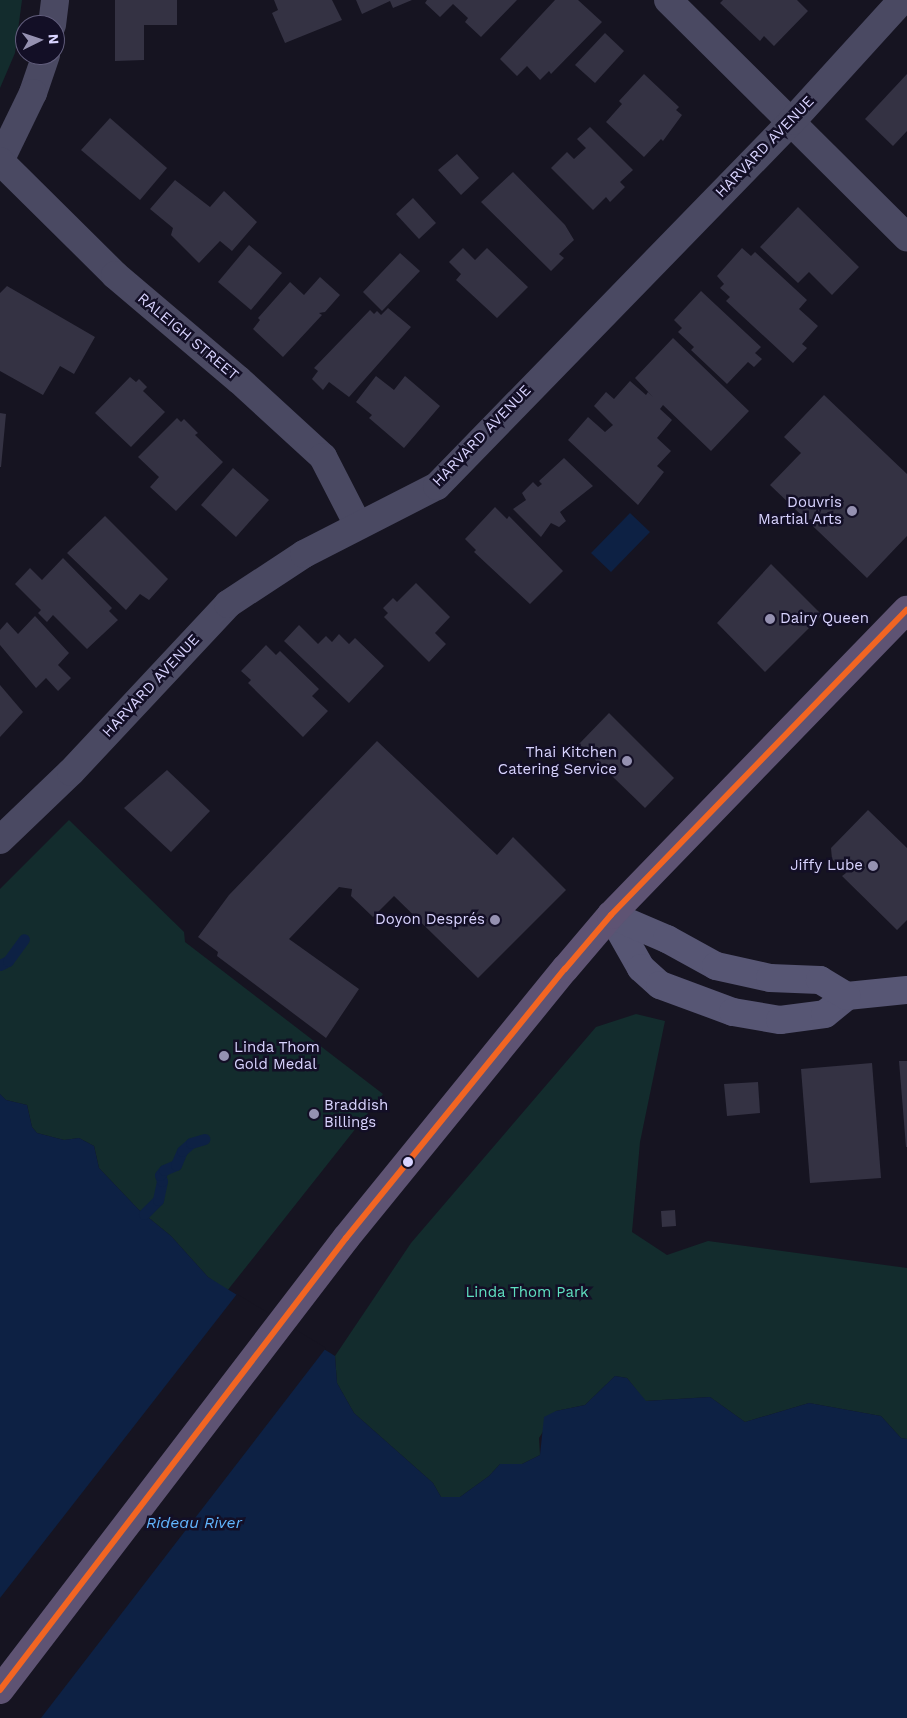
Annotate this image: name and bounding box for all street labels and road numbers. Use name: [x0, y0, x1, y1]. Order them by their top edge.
street label: HARVARD AVENUE: [712, 92, 818, 202]
street label: RALEIGH STREET: [134, 290, 242, 384]
street label: HARVARD AVENUE: [429, 381, 535, 491]
street label: HARVARD AVENUE: [98, 631, 204, 741]

